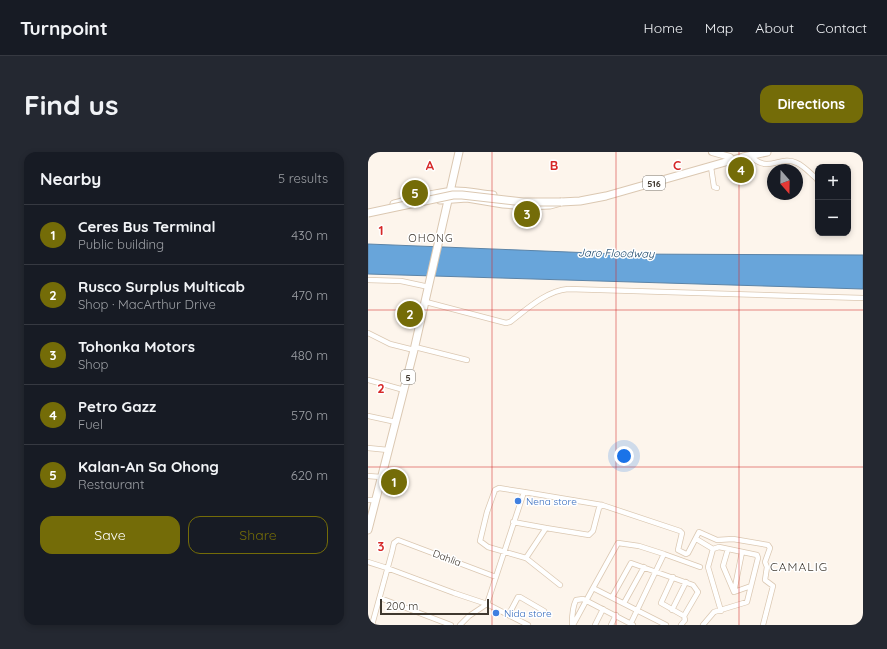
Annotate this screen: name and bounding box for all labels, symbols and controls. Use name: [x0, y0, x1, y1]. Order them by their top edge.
text: Turnpoint: [20, 16, 108, 40]
text: Home: [644, 19, 683, 37]
text: Map: [705, 19, 733, 37]
text: About: [755, 19, 794, 37]
text: Contact: [816, 19, 867, 37]
button: Directions: [760, 85, 863, 123]
text: Find us: [24, 87, 118, 122]
pin: 4: [728, 155, 754, 185]
text: A: [426, 157, 435, 173]
text: B: [550, 157, 558, 173]
text: C: [673, 157, 681, 173]
north arrow: [767, 164, 803, 200]
map controls: [815, 164, 851, 236]
button: +: [815, 164, 851, 200]
text: Nearby: [40, 168, 101, 189]
text: 5 results: [278, 170, 328, 186]
road number: 516: [643, 176, 665, 190]
pin: 5: [402, 178, 428, 208]
pin: 3: [514, 199, 540, 229]
button: −: [815, 200, 851, 236]
text: Ceres Bus Terminal: [78, 217, 216, 236]
text: 1: [378, 222, 384, 238]
text: 1: [50, 227, 56, 243]
text: 430 m: [291, 227, 328, 243]
district label: OHONG: [408, 231, 454, 245]
text: Public building: [78, 236, 164, 252]
water label: Jaro Floodway: [578, 245, 655, 261]
text: Rusco Surplus Multicab: [78, 277, 245, 296]
text: 2: [49, 287, 57, 303]
text: 470 m: [292, 287, 328, 303]
text: Shop · MacArthur Drive: [78, 296, 216, 312]
pin: 2: [397, 299, 423, 329]
text: Tohonka Motors: [78, 337, 195, 356]
text: 3: [50, 347, 56, 363]
text: 480 m: [291, 347, 328, 363]
text: Shop: [78, 356, 108, 372]
road number: 5: [401, 370, 415, 384]
text: 2: [377, 380, 385, 396]
text: Petro Gazz: [78, 397, 156, 416]
text: 4: [49, 407, 57, 423]
text: 570 m: [291, 407, 328, 423]
text: Fuel: [78, 416, 103, 432]
your location: [614, 446, 634, 466]
text: Kalan-An Sa Ohong: [78, 457, 219, 476]
text: 5: [49, 467, 57, 483]
text: 620 m: [291, 467, 328, 483]
pin: 1: [381, 467, 407, 497]
text: Restaurant: [78, 476, 144, 492]
place label: Nena store: [526, 495, 577, 508]
marker: Nena store: [513, 496, 523, 506]
button: Save: [40, 516, 180, 554]
button: Share: [188, 516, 328, 554]
text: 3: [378, 538, 385, 554]
street label: Dahlia: [431, 547, 463, 569]
district label: CAMALIG: [770, 559, 828, 574]
scale bar: [380, 597, 489, 616]
text: 200 m: [386, 599, 418, 613]
place label: Nida store: [504, 607, 552, 620]
marker: Nida store: [491, 608, 501, 618]

